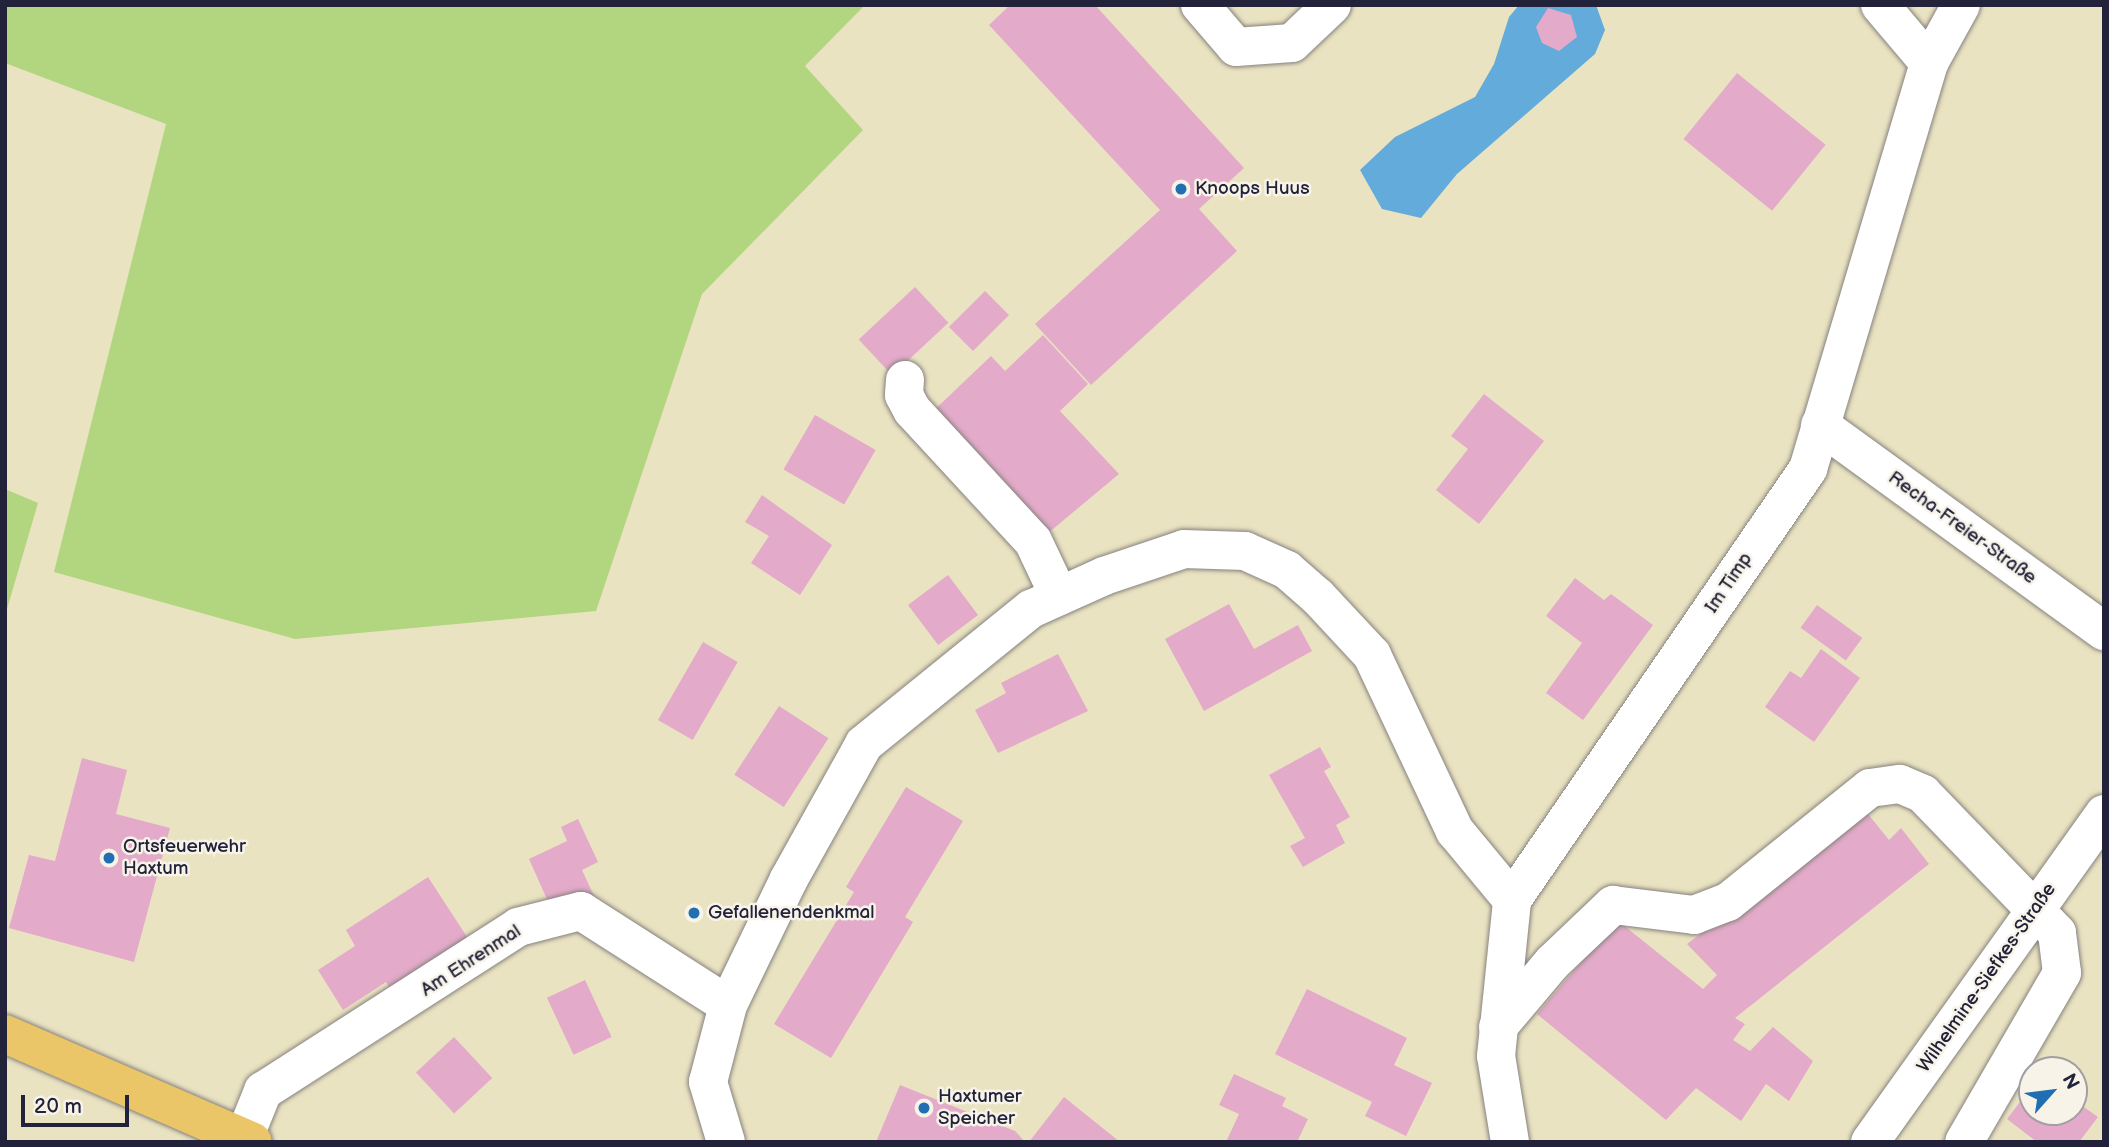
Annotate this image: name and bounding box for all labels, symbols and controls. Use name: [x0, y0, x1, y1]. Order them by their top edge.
place label: Knoops Huus: [1195, 178, 1310, 200]
marker: Knoops Huus: [1173, 181, 1189, 197]
street label: Recha-Freier-Straße: [1883, 467, 2041, 589]
street label: Im Timp: [1700, 548, 1758, 618]
place label: Ortsfeuerwehr Haxtum: [123, 836, 246, 880]
marker: Ortsfeuerwehr Haxtum: [101, 850, 117, 866]
street label: Wilhelmine-Siefkes-Straße: [1913, 879, 2061, 1077]
place label: Gefallenendenkmal: [708, 902, 875, 924]
marker: Gefallenendenkmal: [686, 905, 702, 921]
street label: Am Ehrenmal: [417, 920, 525, 1002]
north arrow: [2018, 1056, 2088, 1126]
text: N: [2057, 1070, 2084, 1094]
scale bar: [24, 1080, 133, 1124]
place label: Haxtumer Speicher: [938, 1086, 1022, 1130]
text: 20 m: [34, 1094, 82, 1119]
marker: Haxtumer Speicher: [916, 1100, 932, 1116]

